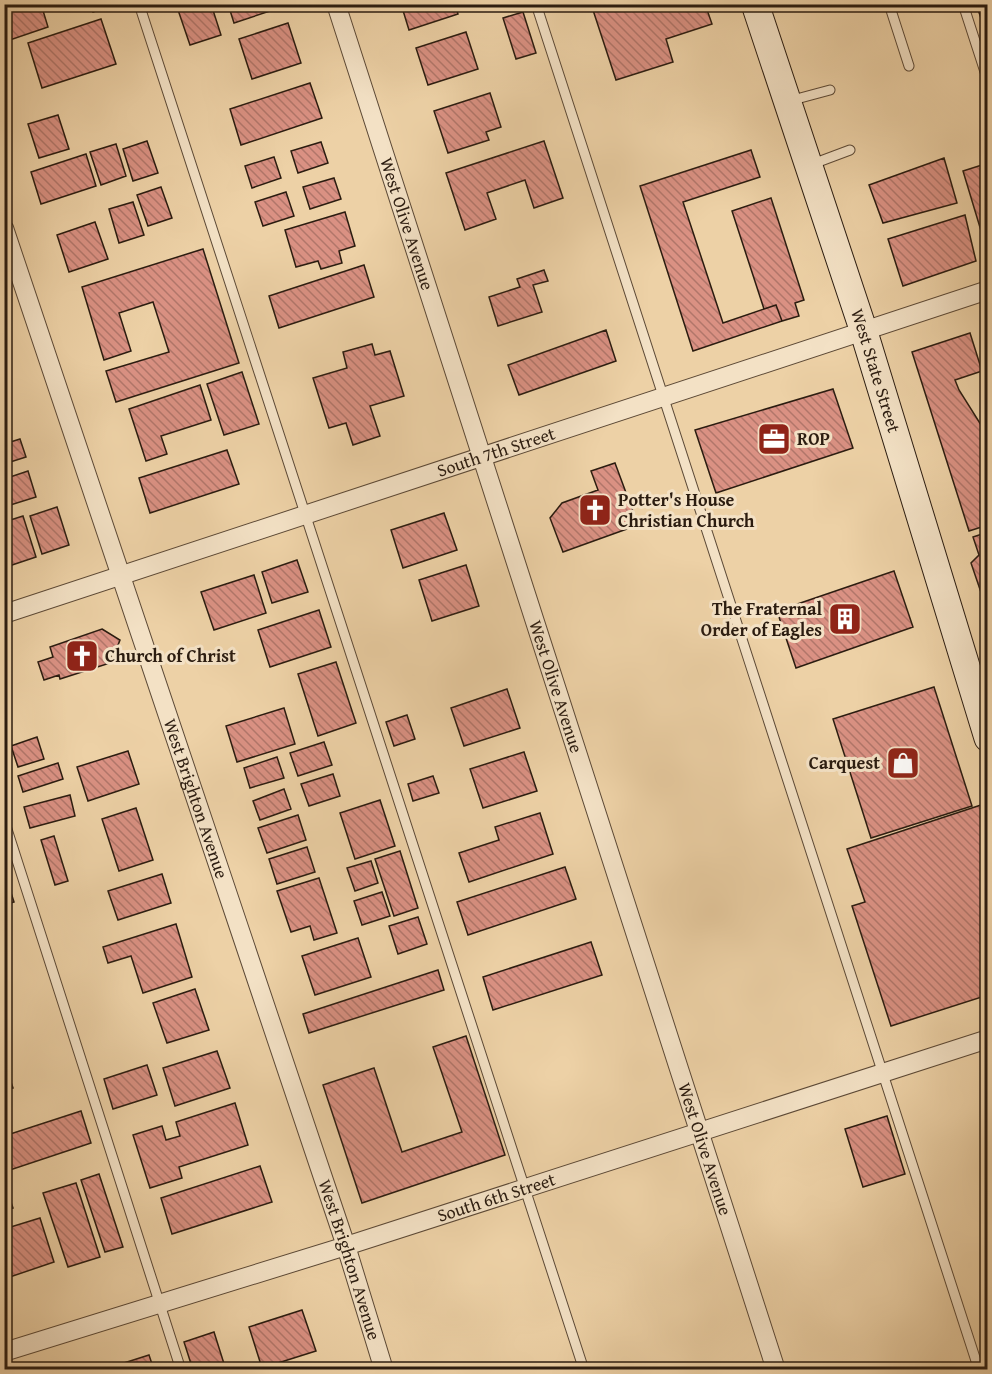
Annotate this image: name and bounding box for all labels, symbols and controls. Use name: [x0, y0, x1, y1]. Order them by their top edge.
street label: West Olive Avenue: [373, 154, 441, 294]
street label: West State Street: [844, 305, 908, 437]
street label: South 7th Street: [433, 419, 559, 484]
office icon: ROP: [756, 421, 792, 457]
place label: ROP: [797, 425, 830, 452]
place label: Potter's House Christian Church: [618, 486, 755, 534]
church icon: Potter's House Christian Church: [577, 492, 613, 528]
place label: The Fraternal Order of Eagles: [701, 595, 822, 643]
building icon: The Fraternal Order of Eagles: [827, 601, 863, 637]
street label: West Olive Avenue: [522, 617, 590, 756]
church icon: Church of Christ: [64, 638, 100, 674]
place label: Church of Christ: [105, 642, 236, 669]
street label: West Brighton Avenue: [157, 715, 236, 882]
shop icon: Carquest: [885, 745, 921, 781]
place label: Carquest: [809, 749, 880, 776]
street label: West Olive Avenue: [671, 1079, 739, 1219]
street label: South 6th Street: [434, 1165, 559, 1229]
street label: West Brighton Avenue: [312, 1176, 388, 1343]

